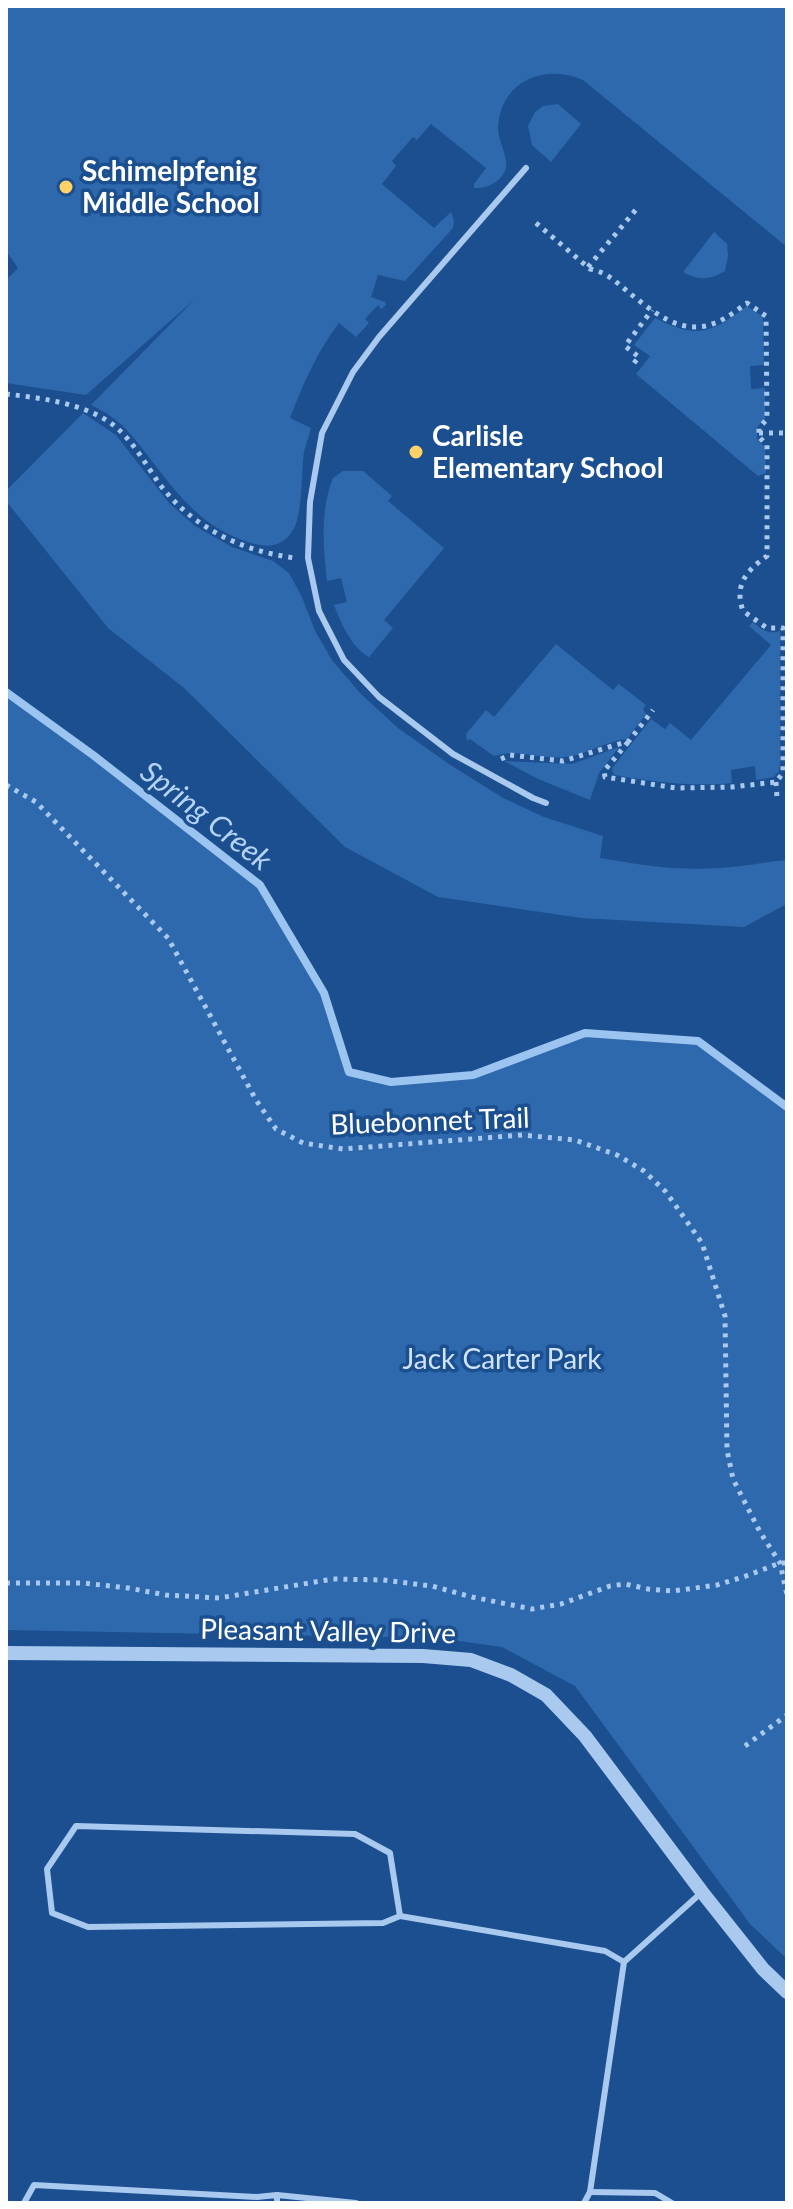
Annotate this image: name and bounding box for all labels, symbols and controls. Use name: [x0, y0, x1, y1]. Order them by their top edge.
place label: Schimelpfenig Middle School: [82, 153, 260, 219]
marker: Schimelpfenig Middle School: [57, 178, 75, 196]
place label: Carlisle Elementary School: [432, 418, 664, 484]
marker: Carlisle Elementary School: [407, 443, 425, 461]
water label: Spring Creek: [134, 752, 281, 877]
street label: Bluebonnet Trail: [330, 1100, 530, 1140]
park label: Jack Carter Park: [403, 1341, 602, 1375]
street label: Pleasant Valley Drive: [200, 1611, 456, 1649]

